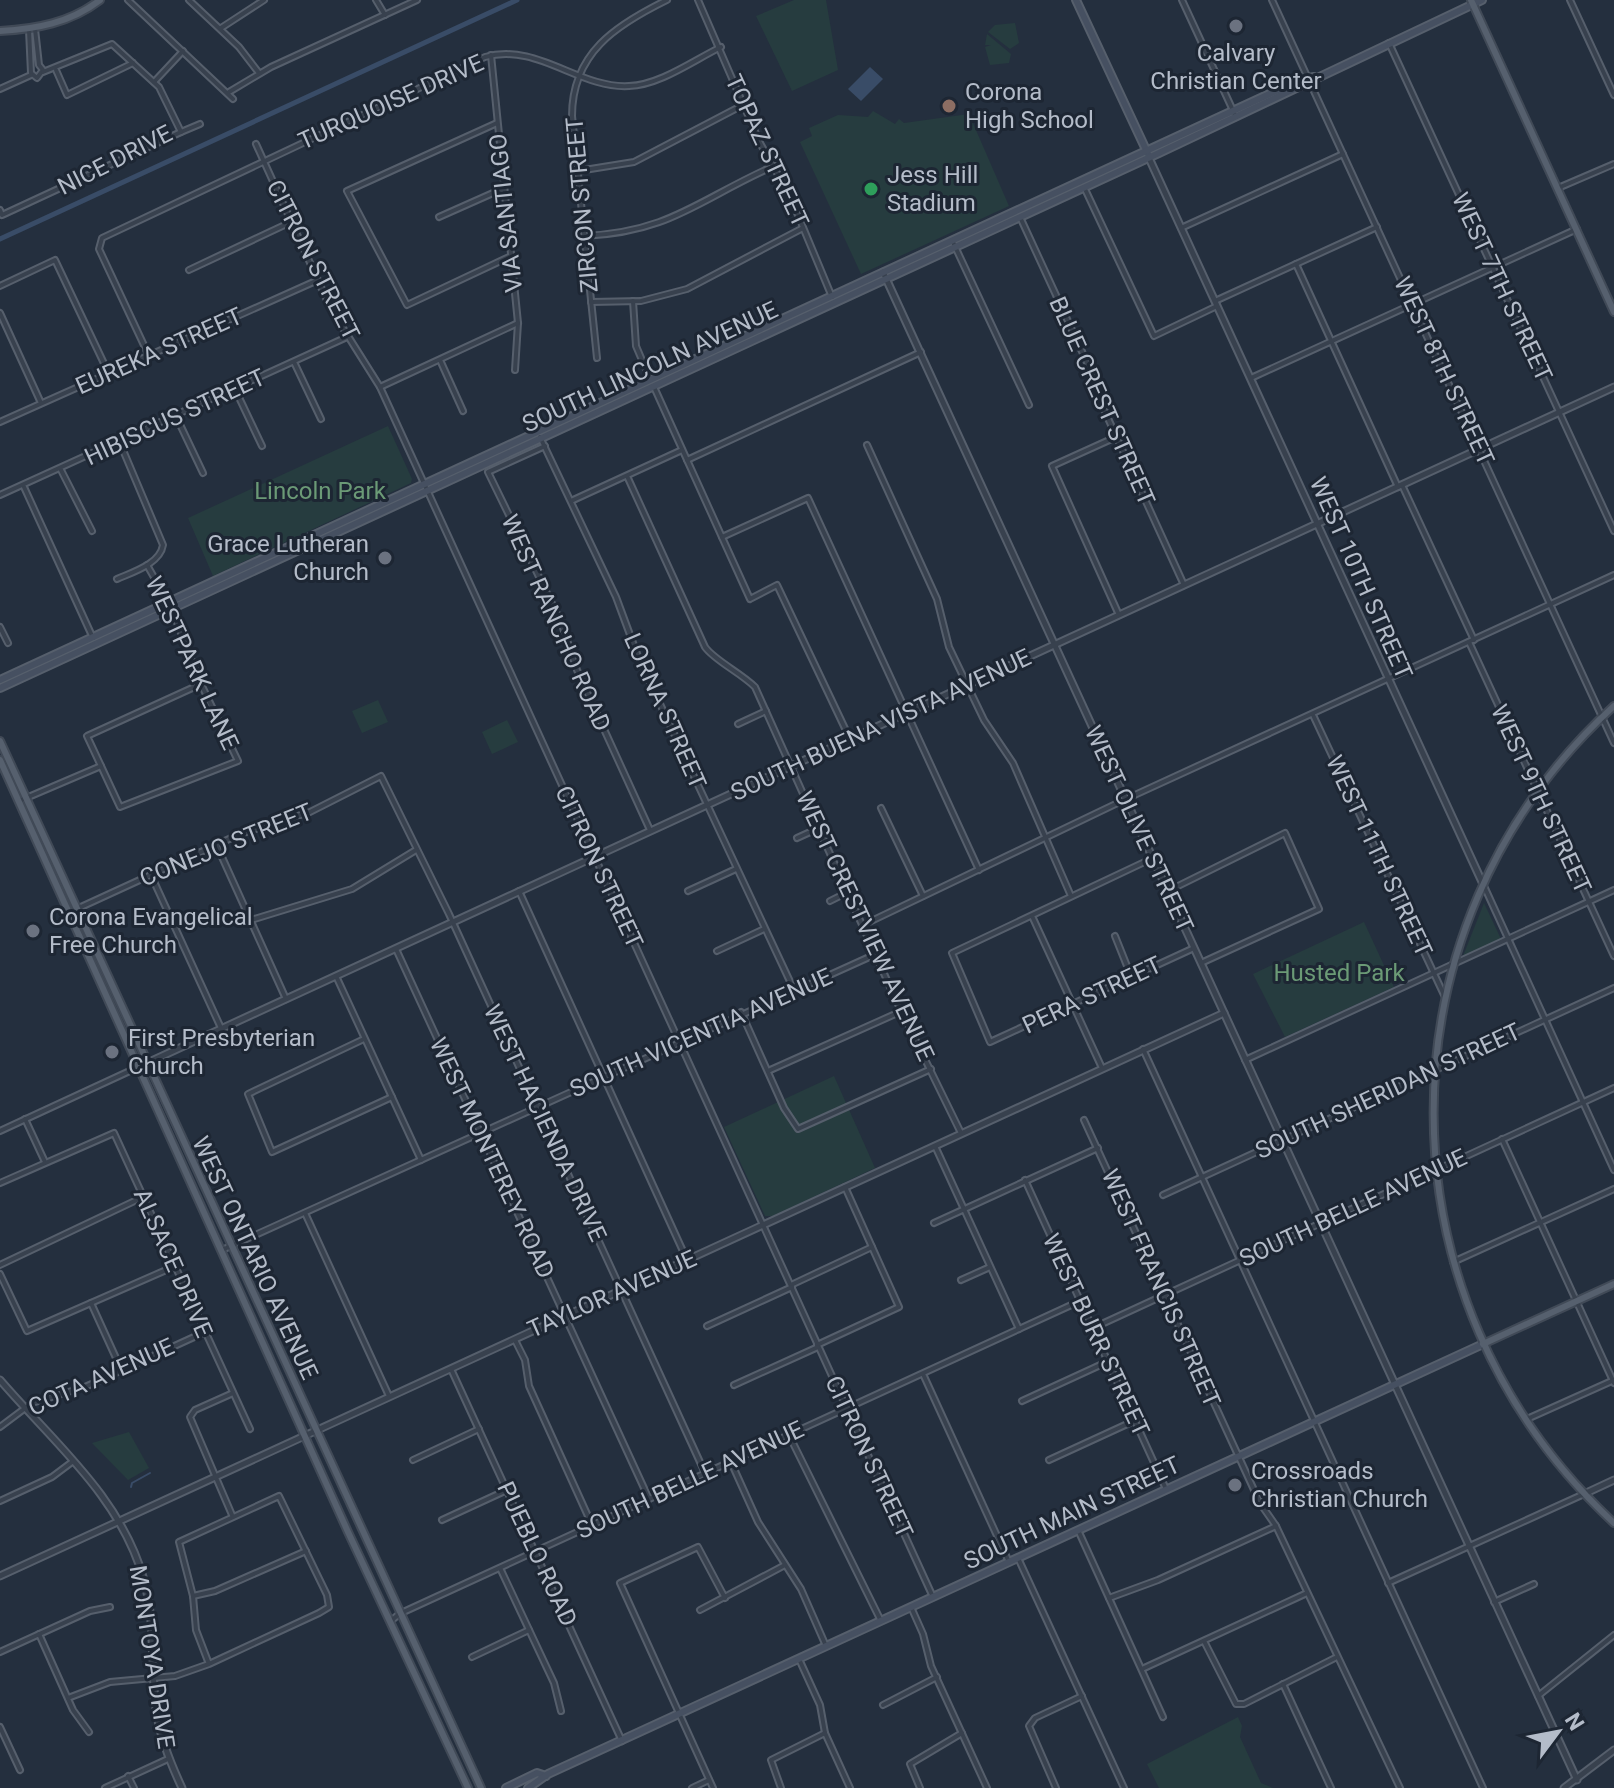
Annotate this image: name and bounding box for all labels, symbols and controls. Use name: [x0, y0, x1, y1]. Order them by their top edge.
marker: Calvary Christian Center: [1227, 17, 1245, 35]
place label: Calvary Christian Center: [1150, 39, 1322, 95]
street label: TURQUOISE DRIVE: [294, 49, 488, 155]
street label: TOPAZ STREET: [719, 70, 815, 232]
place label: Corona High School: [965, 78, 1094, 134]
marker: Corona High School: [940, 97, 958, 115]
street label: ZIRCON STREET: [560, 116, 604, 294]
street label: NICE DRIVE: [53, 119, 177, 201]
street label: VIA SANTIAGO: [484, 132, 528, 294]
place label: Jess Hill Stadium: [887, 161, 978, 217]
street label: CITRON STREET: [261, 175, 365, 345]
marker: Jess Hill Stadium: [862, 180, 880, 198]
street label: WEST 7TH STREET: [1446, 188, 1558, 386]
street label: WEST 8TH STREET: [1388, 272, 1500, 470]
street label: BLUE CREST STREET: [1043, 292, 1161, 510]
street label: SOUTH LINCOLN AVENUE: [518, 296, 782, 438]
street label: EUREKA STREET: [71, 302, 247, 400]
street label: HIBISCUS STREET: [80, 363, 270, 471]
street label: WEST 10TH STREET: [1304, 472, 1418, 684]
park label: Lincoln Park: [254, 477, 387, 505]
street label: WEST RANCHO ROAD: [496, 510, 616, 736]
place label: Grace Lutheran Church: [207, 530, 369, 586]
marker: Grace Lutheran Church: [376, 549, 394, 567]
street label: WESTPARK LANE: [140, 572, 244, 754]
street label: LORNA STREET: [618, 629, 712, 793]
street label: SOUTH BUENA VISTA AVENUE: [727, 643, 1035, 807]
street label: WEST 9TH STREET: [1485, 700, 1597, 898]
street label: WEST OLIVE STREET: [1079, 721, 1199, 937]
street label: WEST 11TH STREET: [1320, 751, 1438, 961]
street label: CITRON STREET: [549, 781, 649, 953]
street label: WEST CRESTVIEW AVENUE: [790, 787, 940, 1065]
street label: CONEJO STREET: [136, 798, 316, 892]
place label: Corona Evangelical Free Church: [49, 903, 253, 959]
marker: Corona Evangelical Free Church: [24, 922, 42, 940]
street label: PERA STREET: [1018, 951, 1166, 1039]
park label: Husted Park: [1273, 959, 1405, 987]
street label: SOUTH VICENTIA AVENUE: [566, 962, 836, 1104]
street label: WEST HACIENDA DRIVE: [478, 1000, 612, 1246]
street label: SOUTH SHERIDAN STREET: [1251, 1017, 1525, 1165]
place label: First Presbyterian Church: [128, 1024, 315, 1080]
street label: WEST MONTEREY ROAD: [424, 1033, 560, 1283]
marker: First Presbyterian Church: [103, 1043, 121, 1061]
street label: WEST ONTARIO AVENUE: [186, 1132, 324, 1384]
street label: SOUTH BELLE AVENUE: [1235, 1143, 1471, 1273]
street label: WEST FRANCIS STREET: [1096, 1165, 1226, 1411]
street label: ALSACE DRIVE: [128, 1184, 218, 1342]
street label: WEST BURR STREET: [1037, 1229, 1155, 1441]
street label: TAYLOR AVENUE: [523, 1244, 701, 1344]
street label: COTA AVENUE: [24, 1332, 178, 1422]
street label: CITRON STREET: [819, 1371, 919, 1543]
street label: SOUTH BELLE AVENUE: [572, 1415, 808, 1545]
street label: SOUTH MAIN STREET: [959, 1451, 1185, 1575]
place label: Crossroads Christian Church: [1251, 1457, 1428, 1513]
marker: Crossroads Christian Church: [1226, 1476, 1244, 1494]
street label: PUEBLO ROAD: [491, 1477, 583, 1631]
street label: MONTOYA DRIVE: [124, 1563, 180, 1751]
north arrow: [1518, 1692, 1598, 1772]
text: N: [1560, 1708, 1589, 1735]

